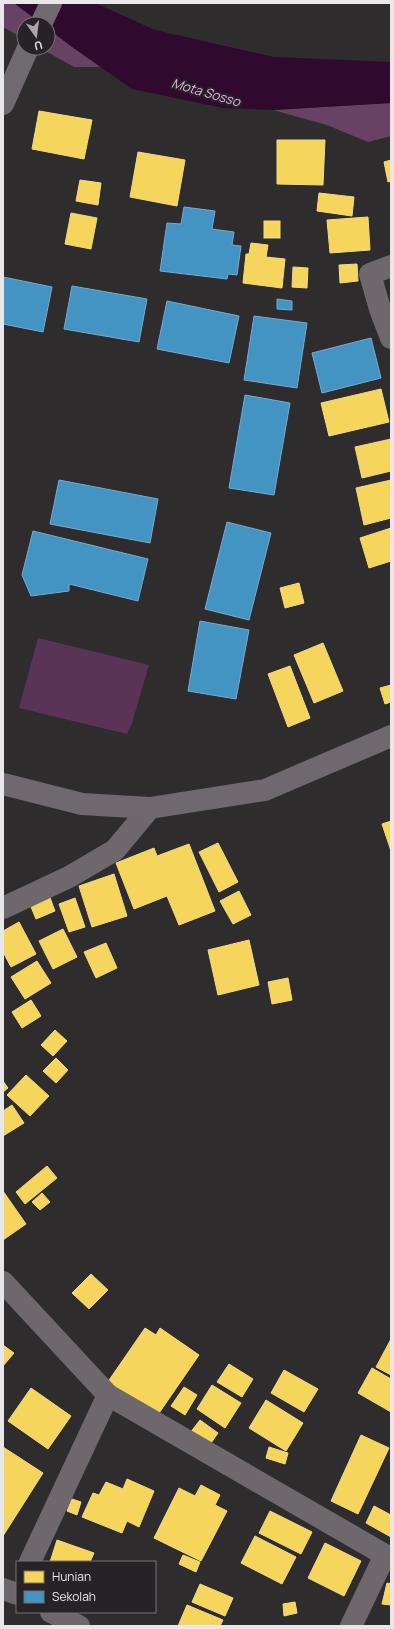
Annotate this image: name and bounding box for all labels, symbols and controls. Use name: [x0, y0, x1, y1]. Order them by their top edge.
north arrow: [16, 16, 56, 56]
text: U: [33, 38, 44, 54]
water label: Mota Sosso: [170, 74, 244, 111]
legend: [16, 1561, 156, 1613]
text: Hunian: [52, 1568, 91, 1585]
text: Sekolah: [52, 1588, 96, 1605]

